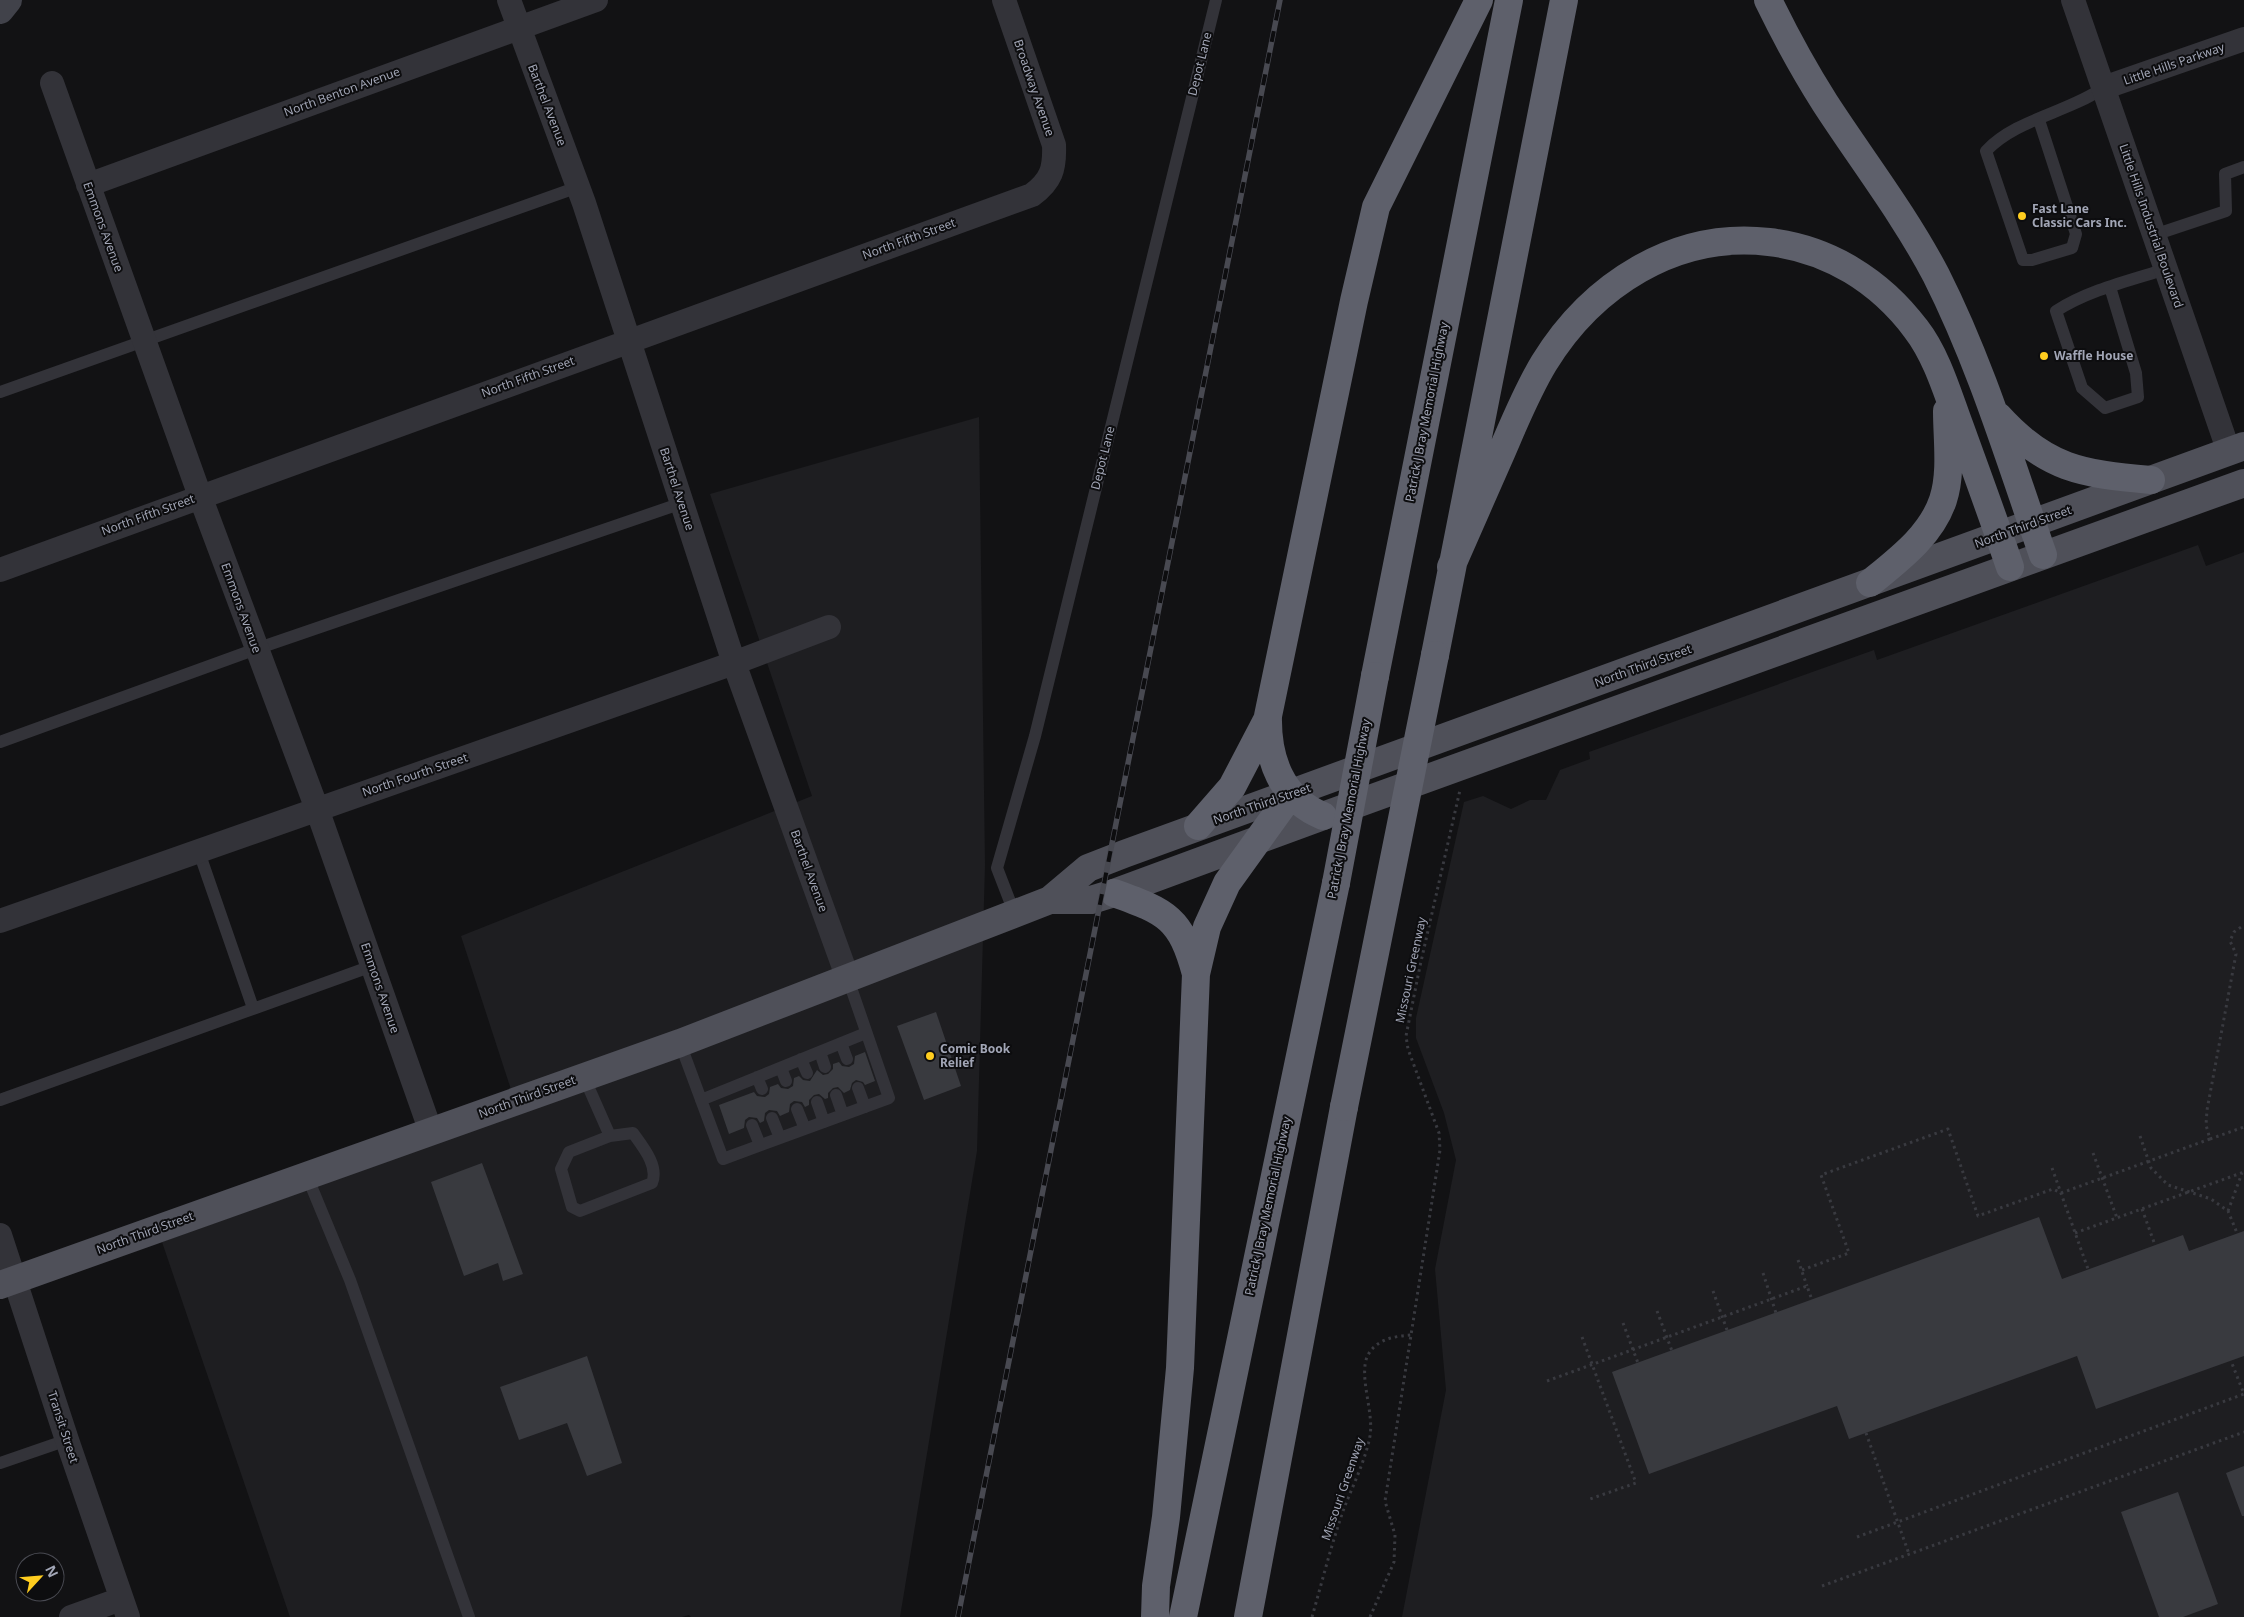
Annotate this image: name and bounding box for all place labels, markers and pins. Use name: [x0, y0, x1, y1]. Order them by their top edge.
place label: Fast Lane Classic Cars Inc.: [2032, 200, 2127, 231]
marker: Fast Lane Classic Cars Inc.: [2016, 210, 2028, 222]
place label: Waffle House: [2054, 347, 2133, 364]
marker: Waffle House: [2038, 350, 2050, 362]
place label: Comic Book Relief: [940, 1040, 1011, 1071]
marker: Comic Book Relief: [924, 1050, 936, 1062]

